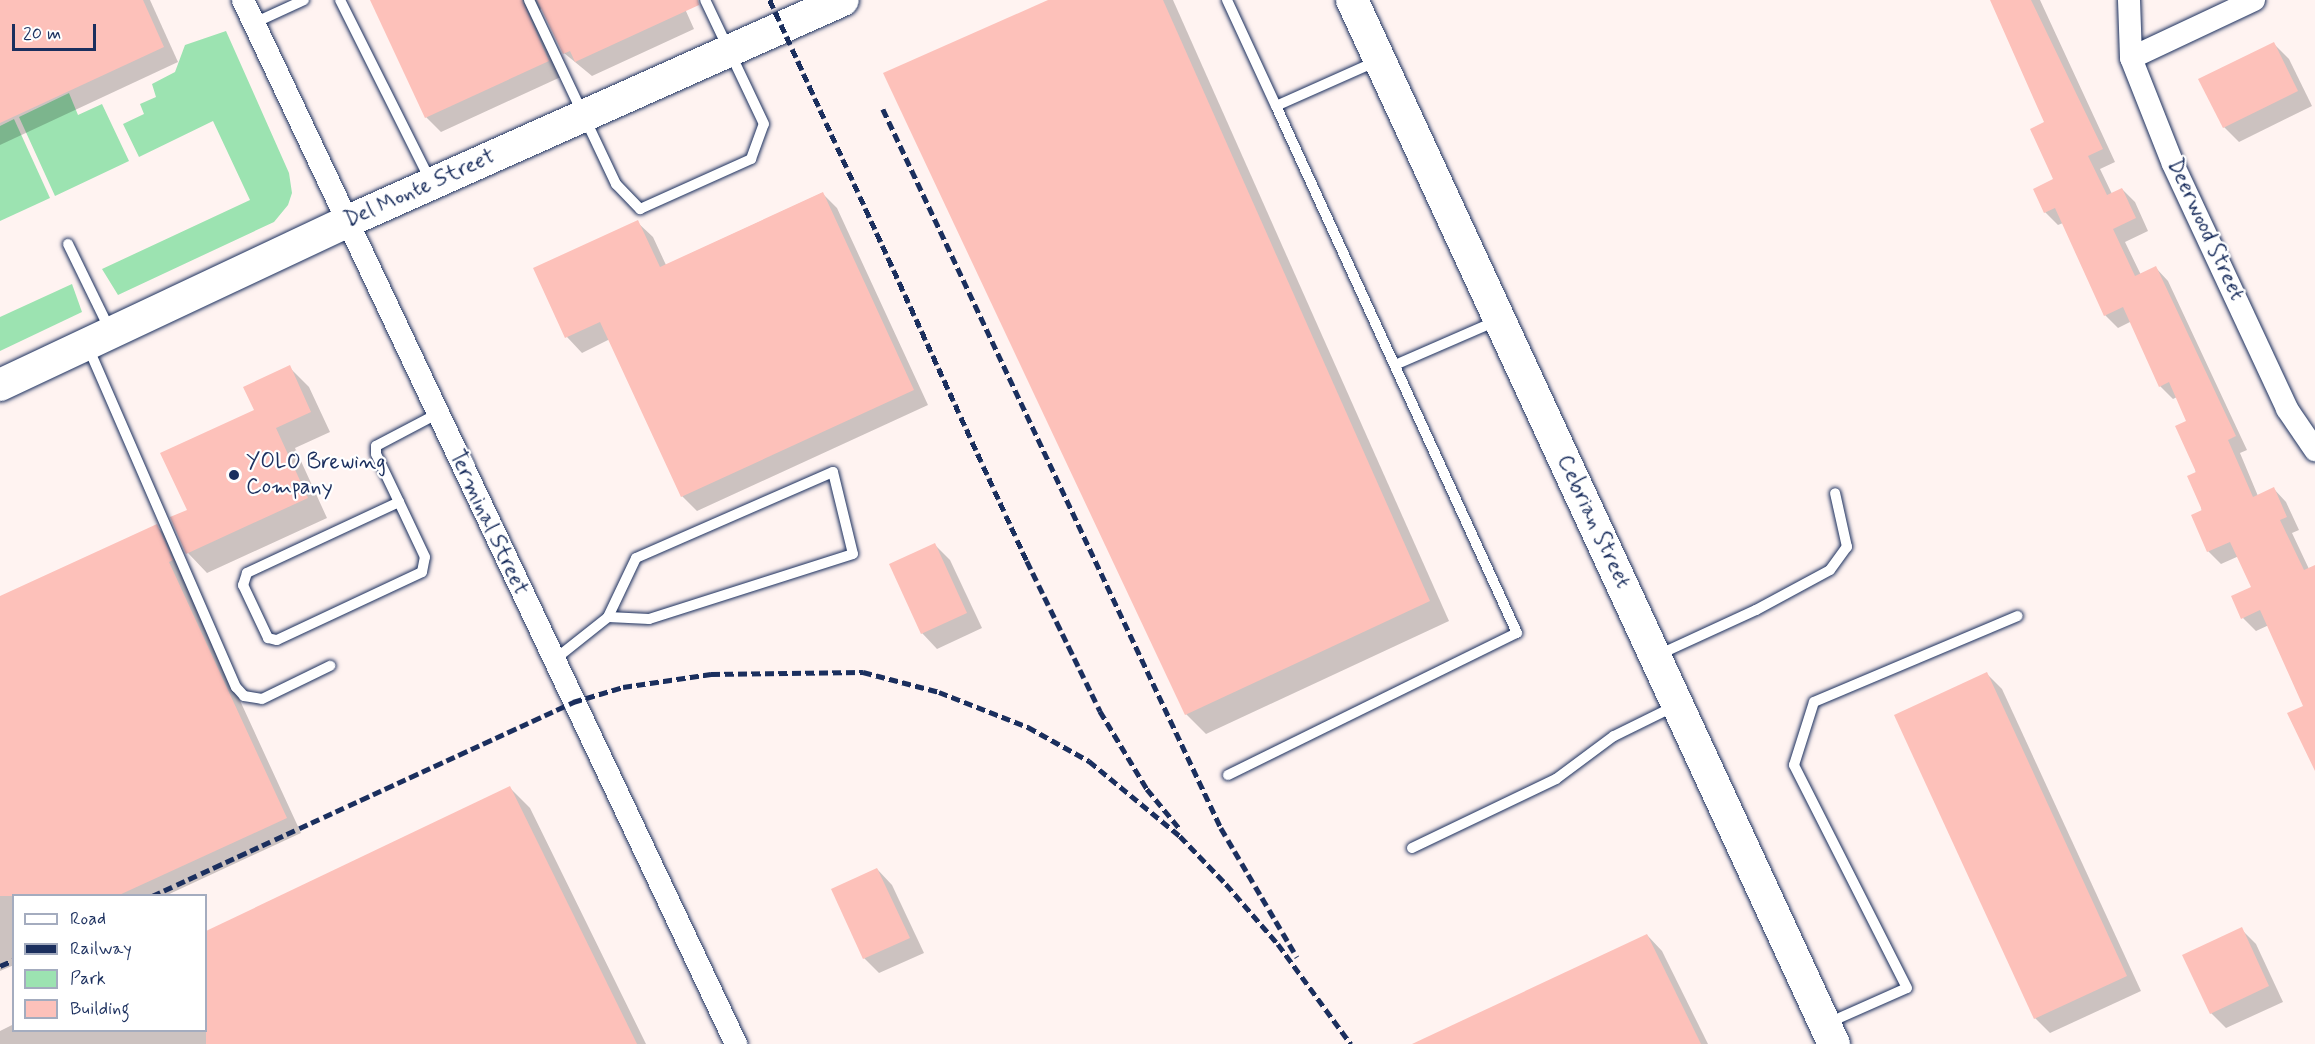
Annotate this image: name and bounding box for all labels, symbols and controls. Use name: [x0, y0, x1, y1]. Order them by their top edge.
scale bar: [15, 12, 99, 50]
text: 20 m: [23, 22, 61, 46]
street label: Del Monte Street: [339, 143, 501, 235]
street label: Deerwood Street: [2160, 153, 2250, 307]
street label: Terminal Street: [443, 447, 533, 599]
place label: YOLO Brewing Company: [246, 449, 383, 500]
street label: Cebrian Street: [1550, 449, 1636, 595]
marker: YOLO Brewing Company: [227, 468, 241, 482]
legend: [12, 894, 207, 1032]
text: Road: [70, 907, 106, 931]
text: Railway: [70, 937, 132, 961]
text: Park: [70, 967, 106, 991]
text: Building: [70, 997, 130, 1021]

